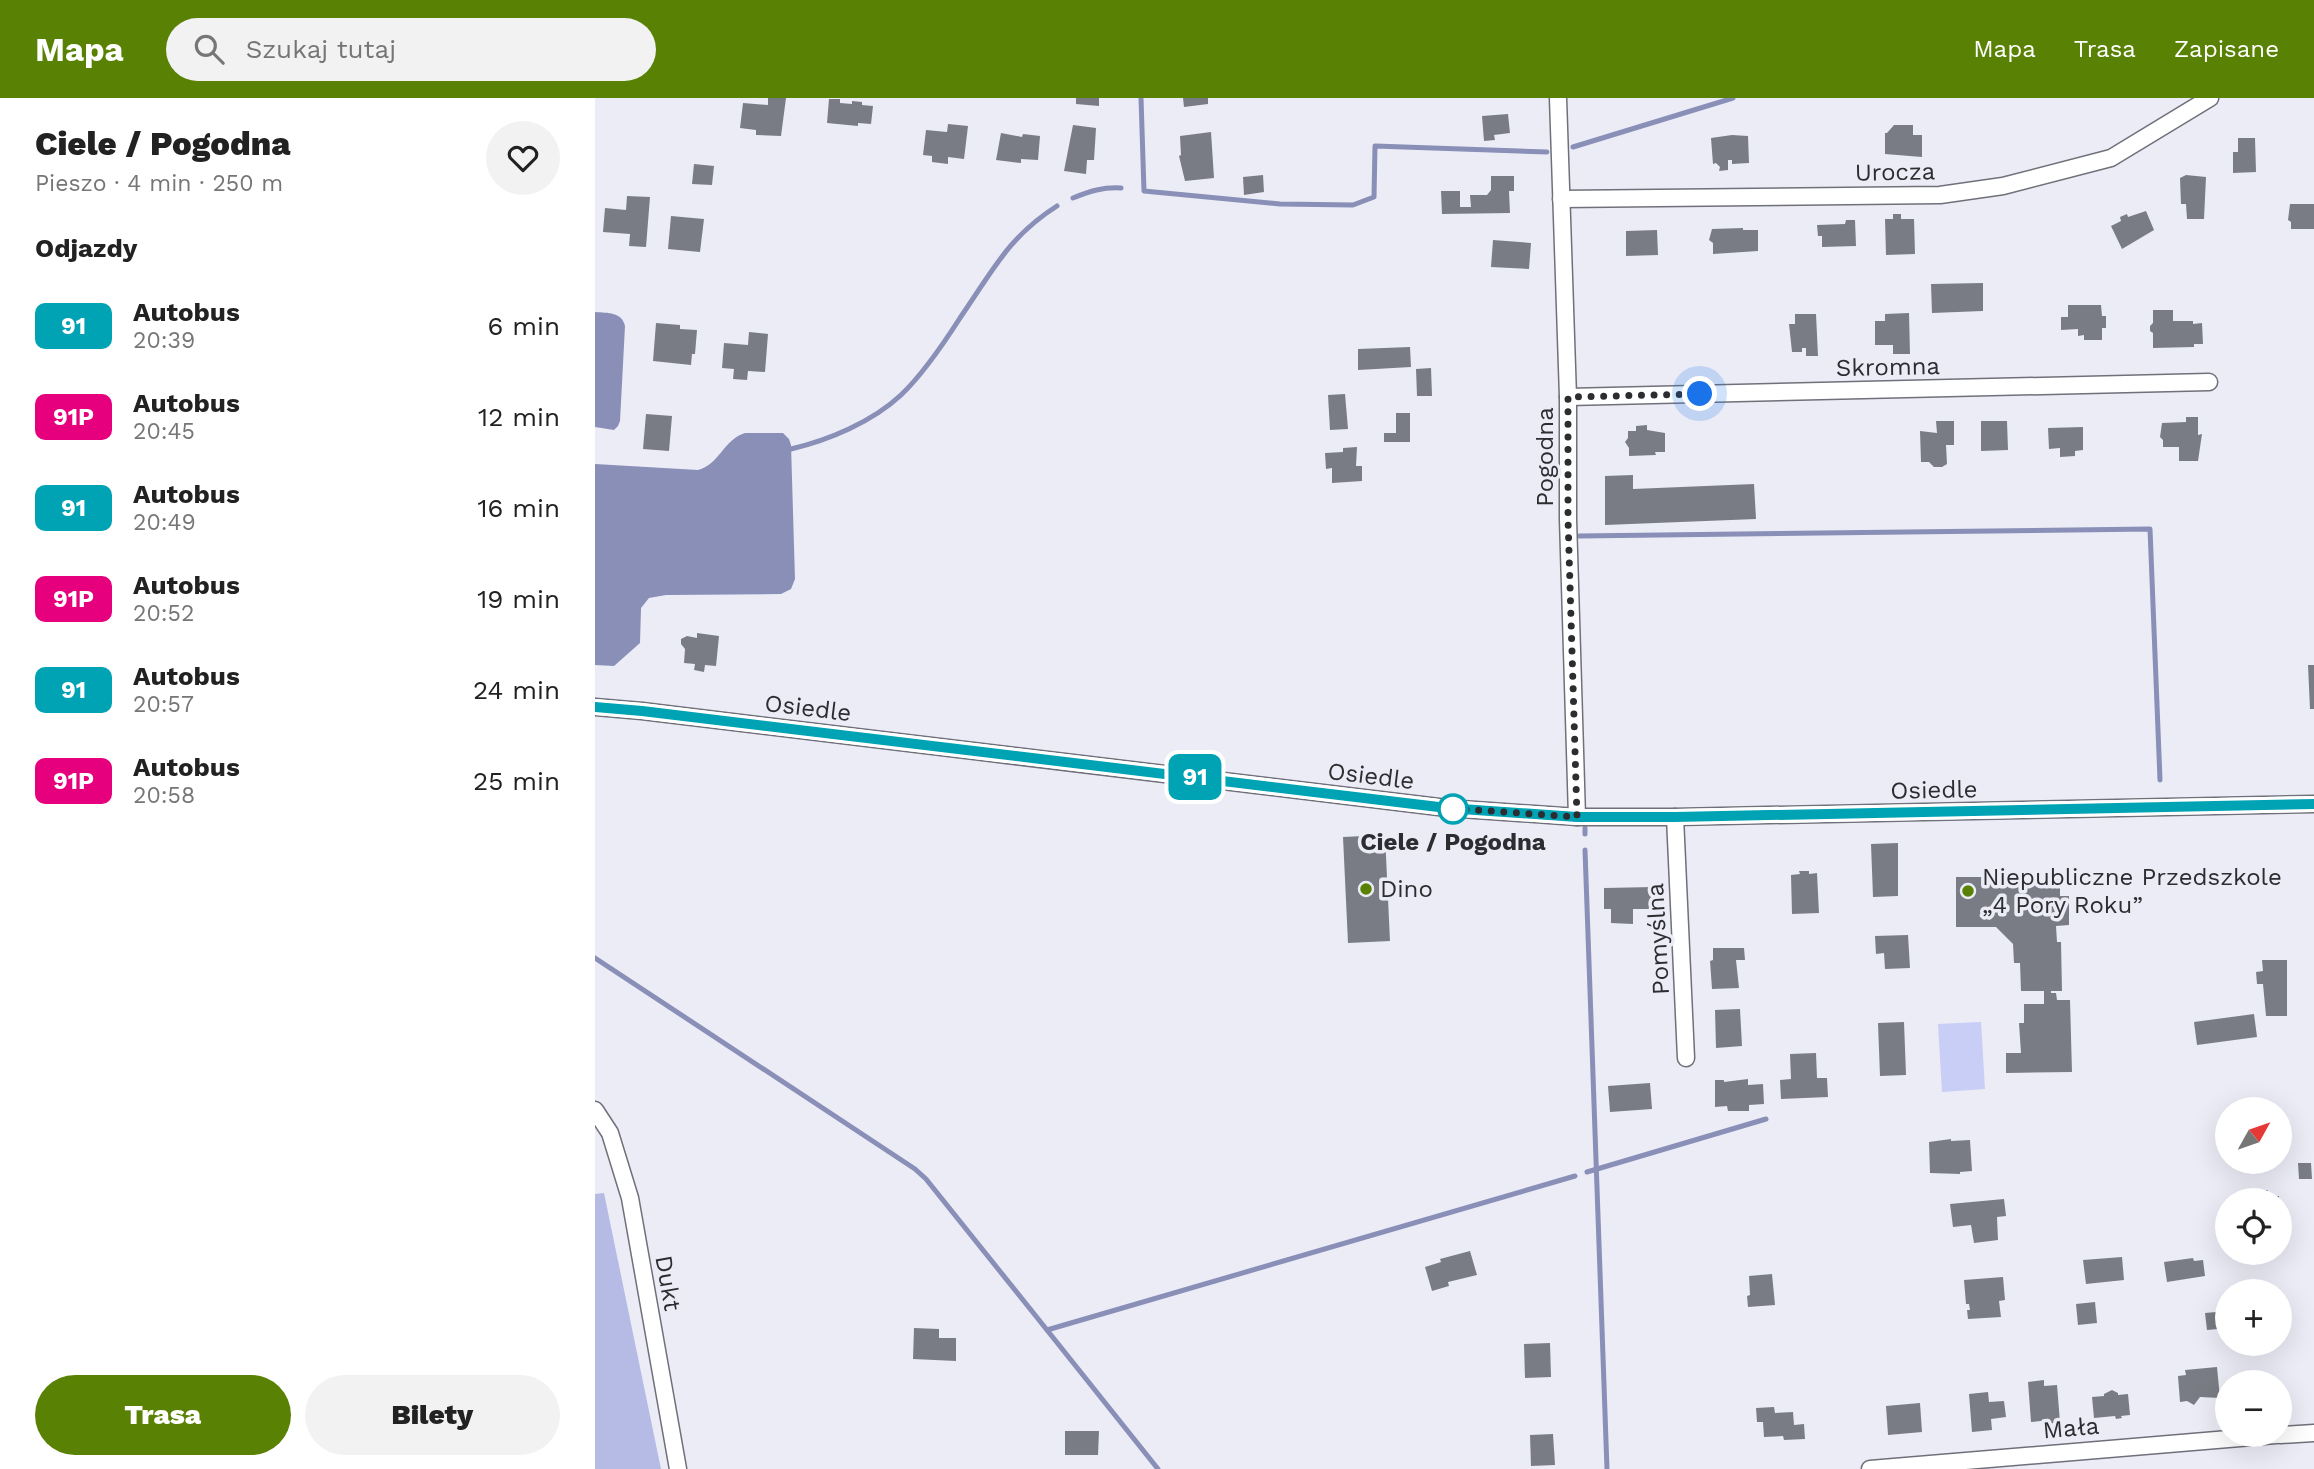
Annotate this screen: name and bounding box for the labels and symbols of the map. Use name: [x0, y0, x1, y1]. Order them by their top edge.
street label: Urocza: [1854, 157, 1936, 187]
street label: Skromna: [1836, 352, 1940, 382]
your location: [1682, 376, 1717, 411]
street label: Pogodna: [1531, 407, 1559, 507]
street label: Osiedle: [763, 689, 853, 727]
line badge: 91: [1163, 754, 1227, 800]
street label: Osiedle: [1326, 757, 1416, 795]
street label: Osiedle: [1890, 775, 1978, 805]
marker: Ciele / Pogodna: [1438, 794, 1468, 824]
place label: Ciele / Pogodna: [1360, 828, 1546, 856]
place label: Niepubliczne Przedszkole „4 Pory Roku”: [1982, 863, 2282, 919]
place label: Dino: [1380, 875, 1433, 903]
marker: Dino: [1358, 881, 1374, 897]
street label: Pomyślna: [1641, 882, 1675, 996]
marker: Niepubliczne Przedszkole „4 Pory Roku”: [1960, 883, 1976, 899]
north arrow: [2215, 1097, 2293, 1174]
street label: Dukt: [649, 1253, 687, 1313]
street label: Mała: [2042, 1412, 2100, 1444]

